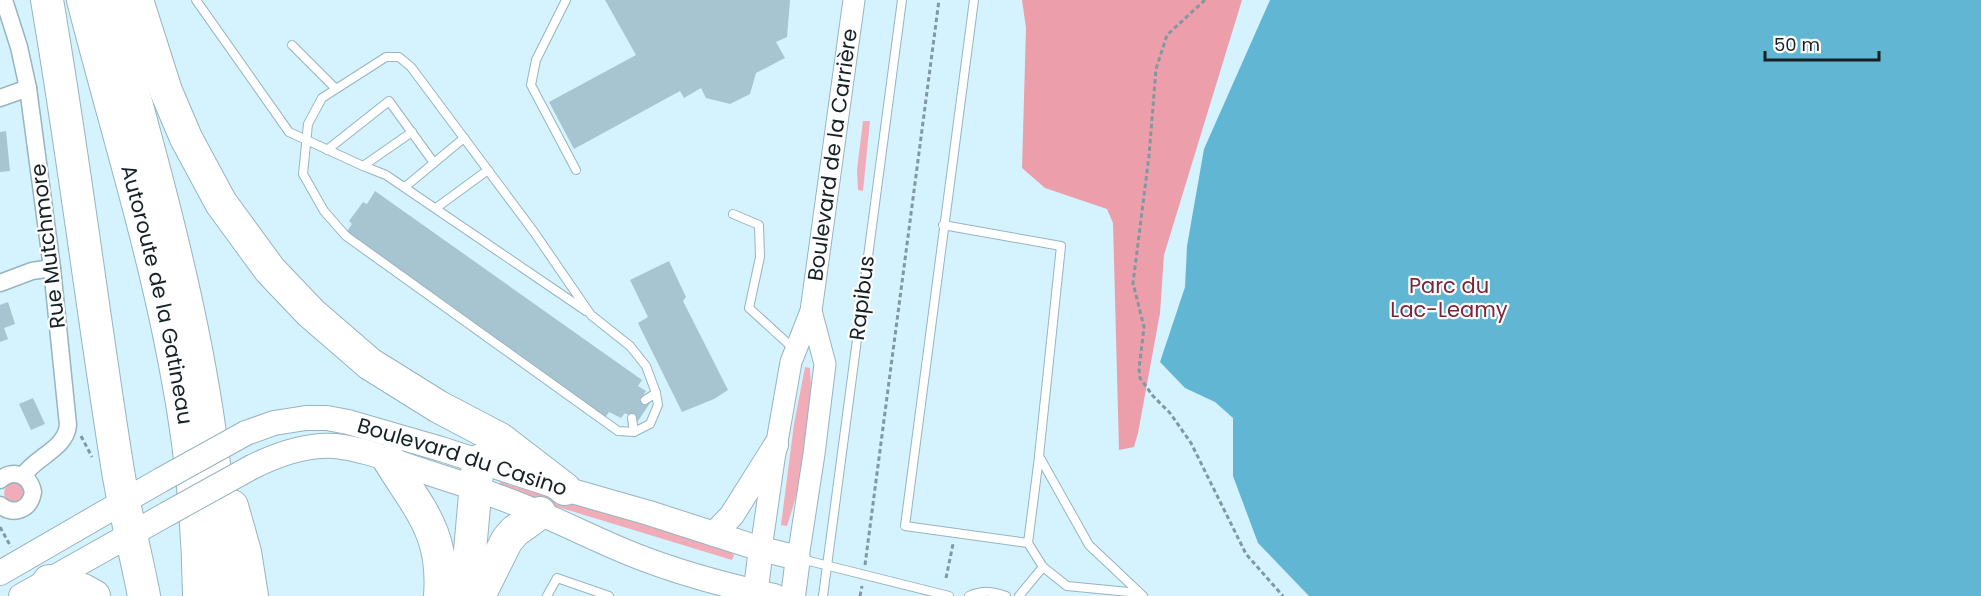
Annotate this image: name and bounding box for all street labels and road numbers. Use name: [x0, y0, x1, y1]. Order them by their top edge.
street label: Boulevard de la Carrière: [800, 27, 864, 283]
street label: Rue Mutchmore: [23, 162, 72, 330]
street label: Autoroute de la Gatineau: [114, 162, 200, 426]
street label: Rapibus: [842, 254, 881, 342]
street label: Boulevard du Casino: [354, 410, 571, 503]

